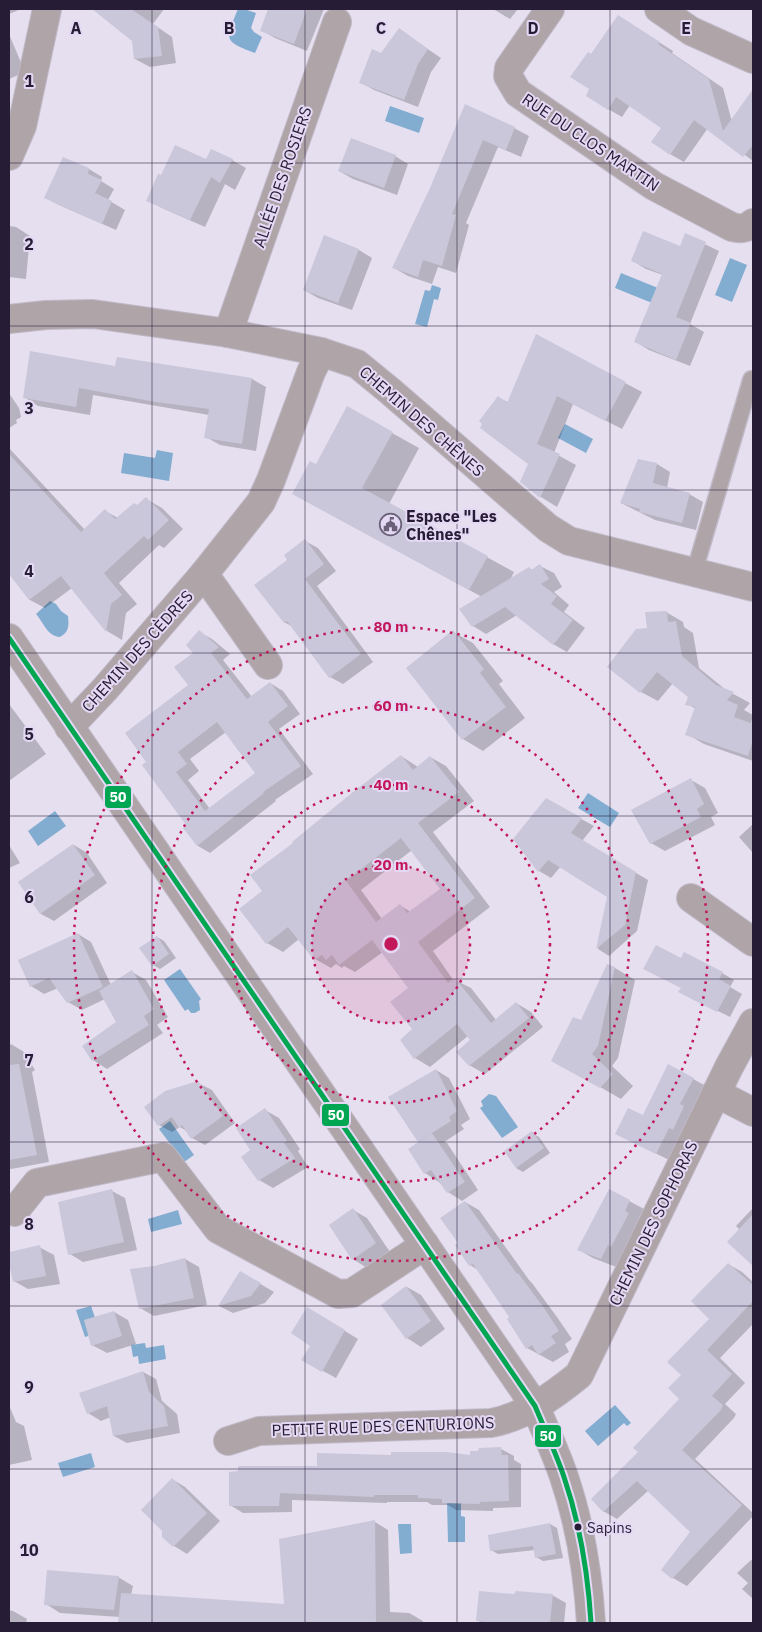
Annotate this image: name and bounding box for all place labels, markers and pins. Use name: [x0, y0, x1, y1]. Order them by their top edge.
place label: Espace "Les Chênes": [406, 506, 497, 544]
public building icon: Espace "Les Chênes": [378, 513, 402, 537]
centre of rings: [382, 935, 400, 953]
place label: Sapins: [587, 1518, 632, 1537]
marker: Sapins: [573, 1522, 583, 1532]

